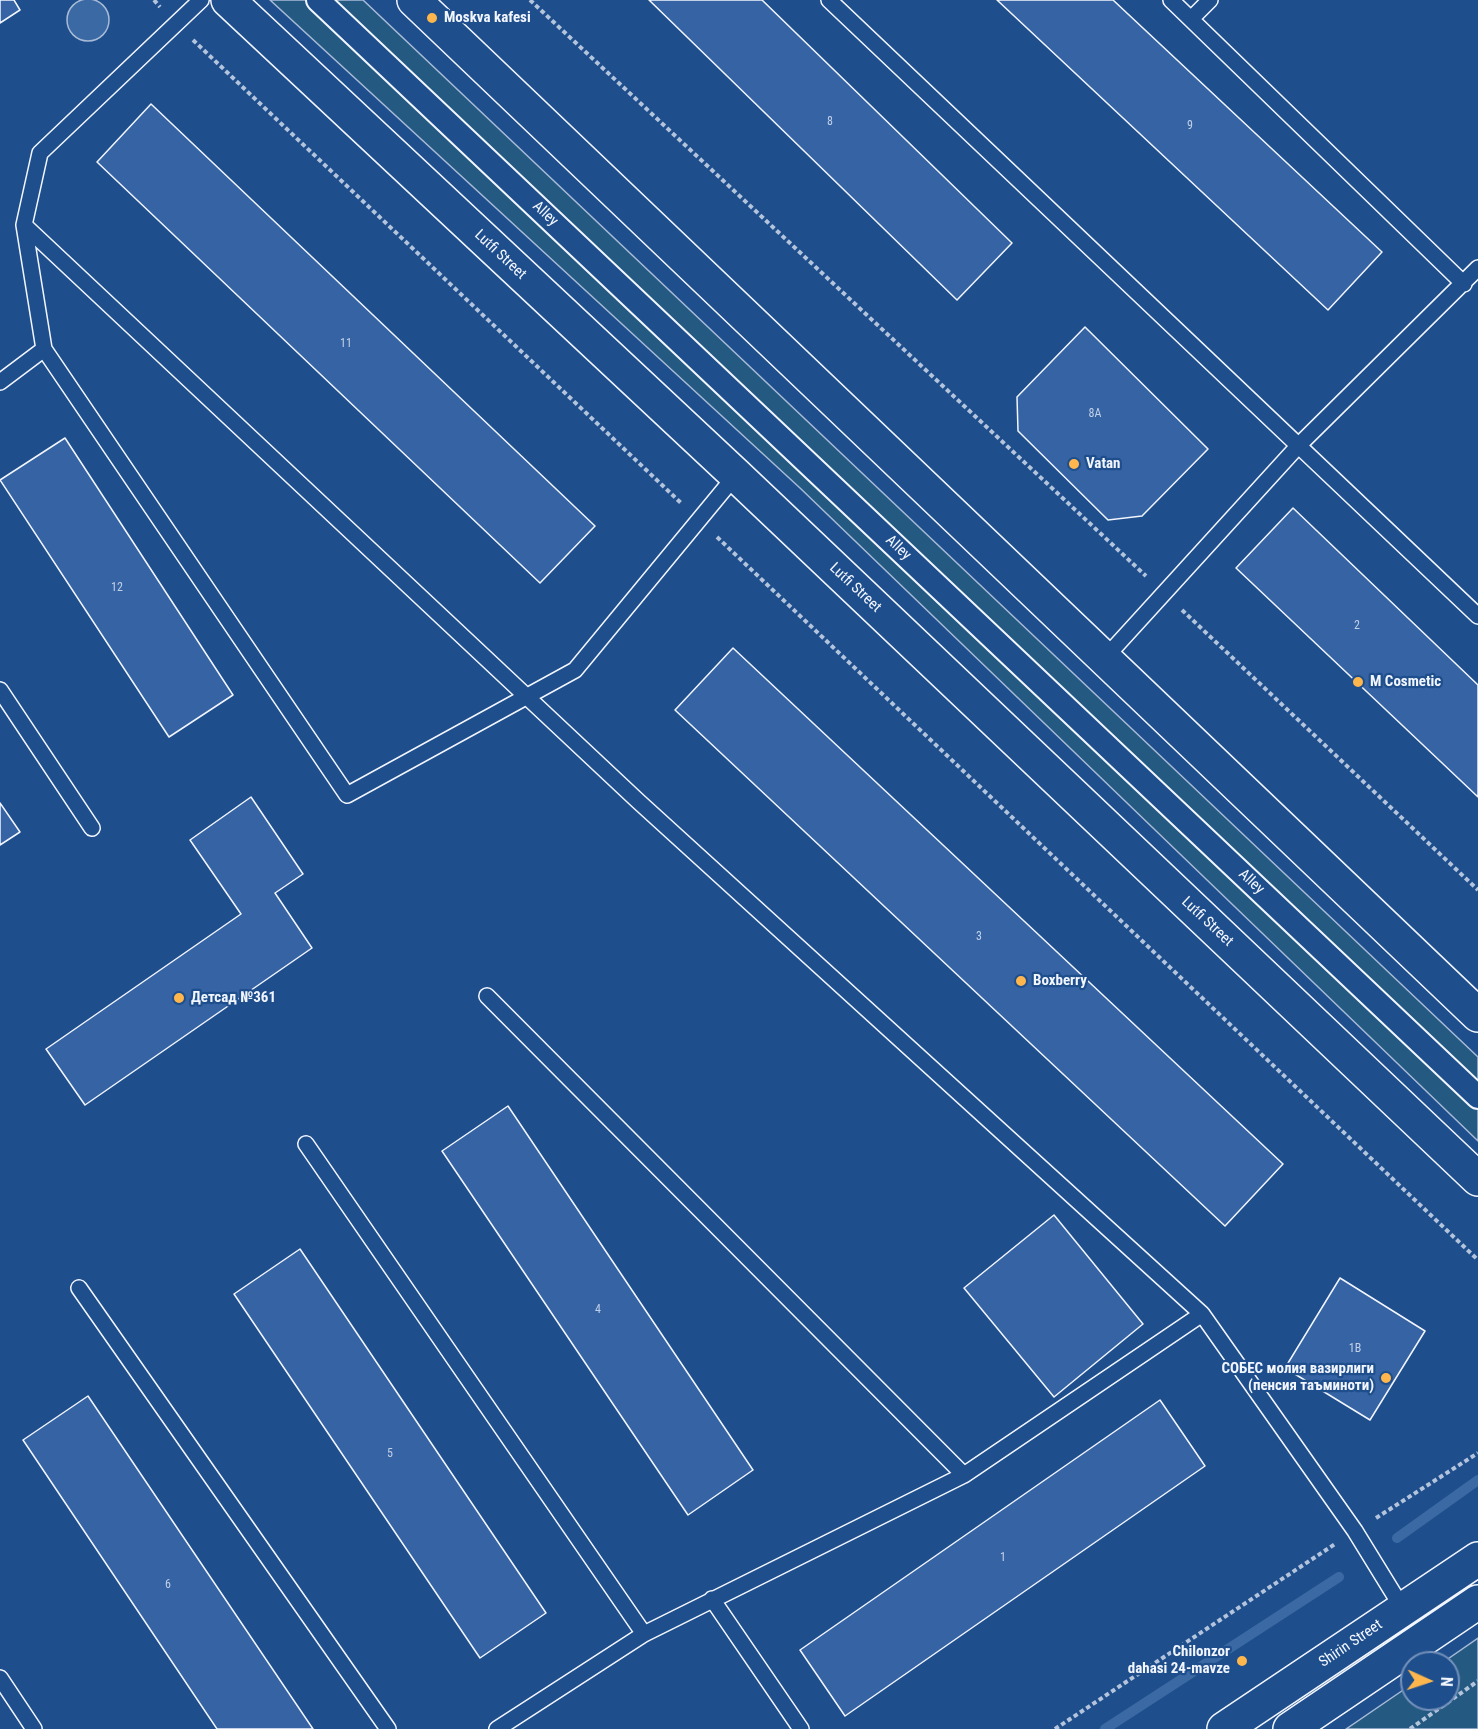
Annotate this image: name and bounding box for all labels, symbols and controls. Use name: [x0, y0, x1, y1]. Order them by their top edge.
place label: Moskva kafesi: [444, 9, 531, 27]
marker: Moskva kafesi: [425, 11, 439, 25]
house number: 8: [827, 115, 833, 129]
house number: 9: [1187, 119, 1193, 133]
street label: Alley: [528, 198, 562, 230]
street label: Lutfi Street: [470, 226, 530, 284]
house number: 11: [340, 337, 352, 351]
house number: 8A: [1089, 407, 1101, 421]
place label: Vatan: [1086, 455, 1120, 473]
marker: Vatan: [1067, 457, 1081, 471]
street label: Alley: [881, 532, 915, 564]
street label: Lutfi Street: [825, 559, 885, 617]
house number: 12: [111, 581, 123, 595]
house number: 2: [1354, 619, 1360, 633]
place label: M Cosmetic: [1370, 673, 1441, 691]
marker: M Cosmetic: [1351, 675, 1365, 689]
street label: Alley: [1234, 866, 1268, 898]
street label: Lutfi Street: [1177, 893, 1237, 951]
house number: 3: [976, 930, 982, 944]
place label: Boxberry: [1033, 972, 1087, 990]
marker: Boxberry: [1014, 974, 1028, 988]
place label: Детсад №361: [191, 989, 276, 1007]
marker: Детсад №361: [172, 991, 186, 1005]
house number: 4: [595, 1303, 601, 1317]
house number: 1B: [1349, 1342, 1361, 1356]
place label: СОБЕС молия вазирлиги (пенсия таъминоти): [1221, 1360, 1374, 1395]
marker: СОБЕС молия вазирлиги (пенсия таъминоти): [1379, 1371, 1393, 1385]
house number: 5: [387, 1447, 393, 1461]
house number: 1: [1000, 1551, 1006, 1565]
house number: 6: [165, 1578, 171, 1592]
street label: Shirin Street: [1316, 1616, 1386, 1672]
place label: Chilonzor dahasi 24-mavze: [1128, 1643, 1230, 1678]
north arrow: [1400, 1651, 1460, 1711]
marker: Chilonzor dahasi 24-mavze: [1235, 1654, 1249, 1668]
text: N: [1437, 1676, 1456, 1687]

